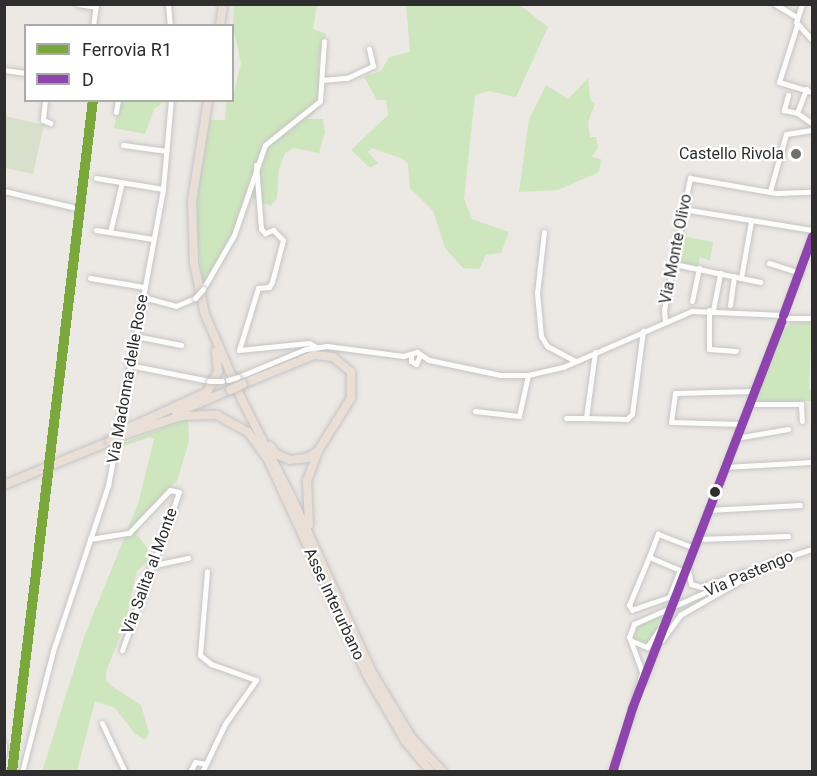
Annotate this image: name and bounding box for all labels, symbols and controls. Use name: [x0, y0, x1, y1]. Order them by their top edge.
legend: [24, 24, 234, 102]
text: Ferrovia R1: [82, 39, 172, 60]
text: D: [82, 69, 94, 90]
place label: Castello Rivola: [679, 144, 784, 164]
marker: Castello Rivola: [789, 147, 803, 161]
street label: Via Monte Olivo: [656, 192, 696, 306]
street label: Via Madonna delle Rose: [104, 293, 152, 465]
unlabelled marker: [709, 486, 721, 498]
street label: Via Salita al Monte: [118, 505, 182, 637]
street label: Asse Interurbano: [300, 545, 368, 663]
street label: Via Pastengo: [702, 547, 796, 601]

